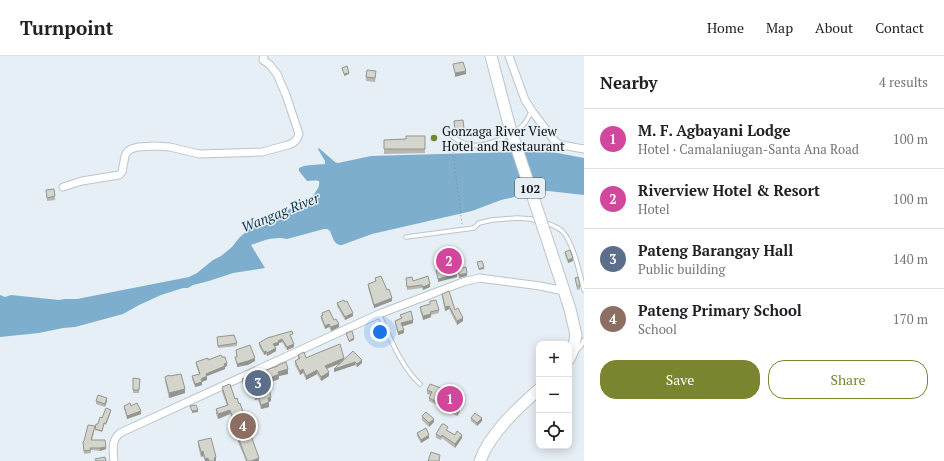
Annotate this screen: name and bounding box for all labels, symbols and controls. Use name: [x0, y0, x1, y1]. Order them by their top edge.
text: Turnpoint: [20, 15, 113, 40]
text: Home: [707, 18, 744, 37]
text: Map: [766, 18, 793, 37]
text: About: [815, 18, 853, 37]
text: Contact: [875, 18, 924, 37]
text: Nearby: [600, 71, 658, 94]
text: 4 results: [879, 73, 928, 91]
text: M. F. Agbayani Lodge: [638, 120, 791, 140]
place label: Gonzaga River View Hotel and Restaurant: [442, 122, 565, 155]
text: 1: [609, 130, 617, 148]
text: 100 m: [893, 130, 928, 148]
marker: Gonzaga River View Hotel and Restaurant: [429, 133, 439, 143]
text: Hotel · Camalaniugan-Santa Ana Road: [638, 140, 859, 158]
road number: 102: [515, 178, 545, 198]
text: Riverview Hotel & Resort: [638, 180, 820, 200]
water label: Wangag River: [238, 187, 322, 236]
text: 2: [609, 190, 617, 208]
text: 100 m: [893, 190, 928, 208]
text: Hotel: [638, 200, 670, 218]
text: Pateng Barangay Hall: [638, 240, 793, 260]
pin: 2: [436, 246, 462, 276]
text: 3: [609, 250, 617, 268]
text: 140 m: [893, 250, 928, 268]
text: Public building: [638, 260, 725, 278]
text: Pateng Primary School: [638, 300, 802, 320]
text: 4: [609, 310, 617, 328]
text: 170 m: [893, 310, 928, 328]
text: School: [638, 320, 677, 338]
your location: [370, 322, 390, 342]
map controls: [536, 341, 572, 449]
button: +: [536, 341, 572, 377]
button: Save: [600, 360, 760, 399]
button: Share: [768, 360, 928, 399]
pin: 3: [245, 368, 271, 398]
button: −: [536, 377, 572, 413]
pin: 1: [437, 384, 463, 414]
pin: 4: [230, 411, 256, 441]
button: locate: [536, 413, 572, 449]

